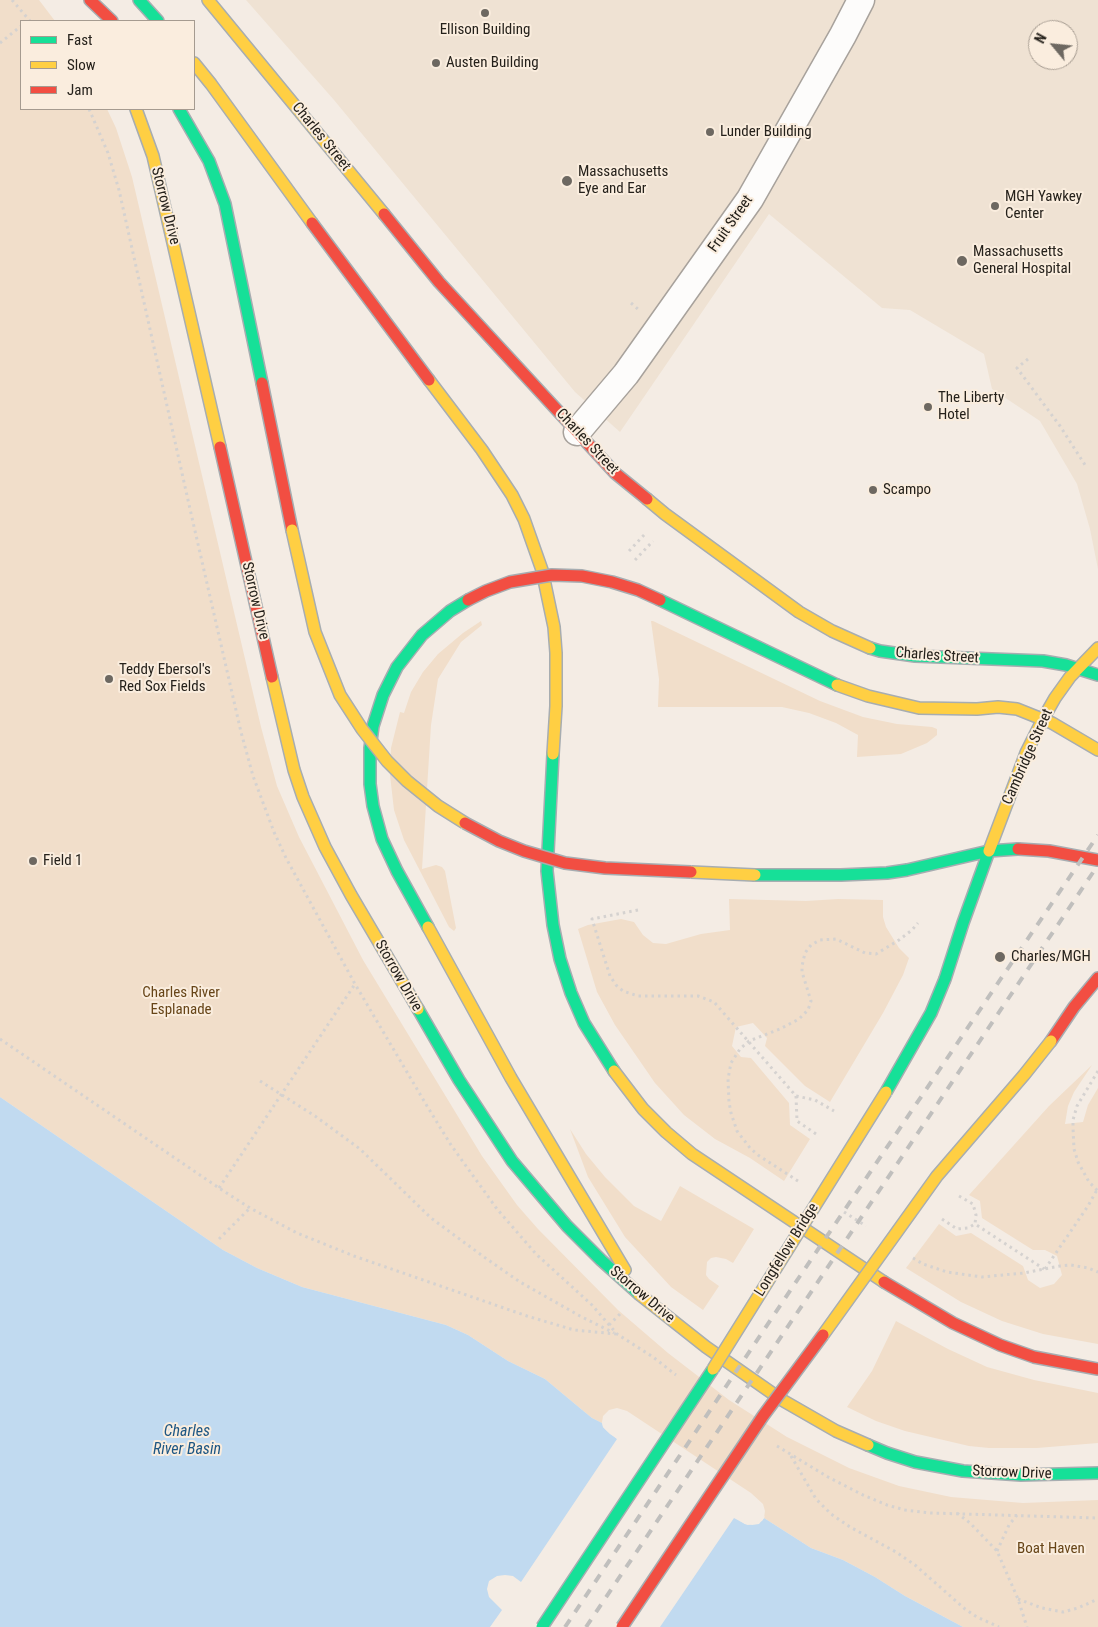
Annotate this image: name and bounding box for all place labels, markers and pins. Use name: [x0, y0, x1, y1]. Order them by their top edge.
marker: Ellison Building: [479, 7, 491, 19]
place label: Ellison Building: [440, 21, 530, 39]
place label: Austen Building: [446, 54, 539, 72]
marker: Austen Building: [430, 57, 442, 69]
place label: Lunder Building: [720, 123, 812, 141]
marker: Lunder Building: [704, 126, 716, 138]
place label: Massachusetts Eye and Ear: [578, 163, 668, 198]
marker: Massachusetts Eye and Ear: [560, 174, 574, 188]
place label: MGH Yawkey Center: [1005, 188, 1082, 223]
marker: MGH Yawkey Center: [989, 200, 1001, 212]
place label: Massachusetts General Hospital: [973, 243, 1071, 278]
marker: Massachusetts General Hospital: [955, 254, 969, 268]
place label: The Liberty Hotel: [938, 389, 1004, 424]
marker: The Liberty Hotel: [922, 401, 934, 413]
place label: Scampo: [883, 481, 931, 499]
marker: Scampo: [867, 484, 879, 496]
place label: Teddy Ebersol's Red Sox Fields: [119, 661, 211, 696]
marker: Teddy Ebersol's Red Sox Fields: [103, 673, 115, 685]
place label: Field 1: [43, 852, 82, 870]
marker: Field 1: [27, 855, 39, 867]
place label: Charles/MGH: [1011, 948, 1091, 966]
marker: Charles/MGH: [993, 950, 1007, 964]

